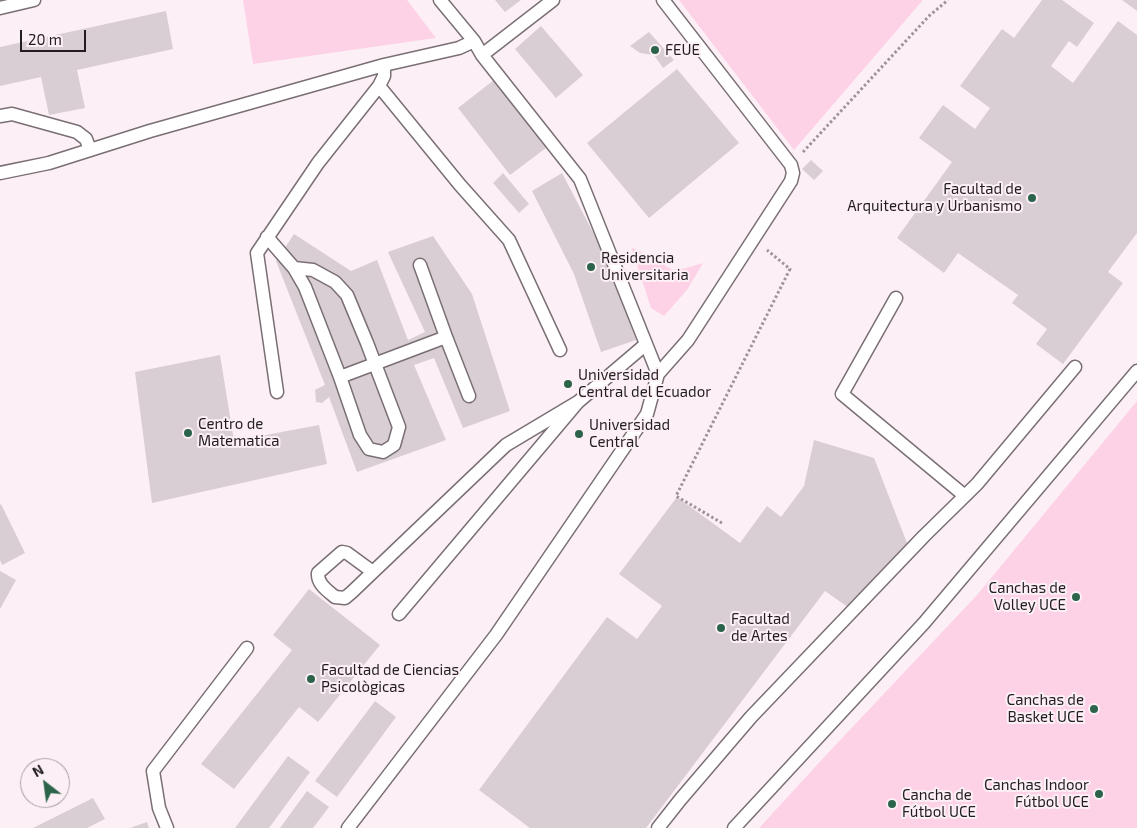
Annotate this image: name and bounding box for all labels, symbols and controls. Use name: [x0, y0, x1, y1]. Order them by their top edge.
scale bar: [22, 20, 89, 52]
text: 20 m: [28, 30, 62, 48]
place label: FEUE: [665, 41, 700, 59]
marker: FEUE: [649, 44, 661, 56]
place label: Facultad de Arquitectura y Urbanismo: [847, 180, 1022, 215]
marker: Facultad de Arquitectura y Urbanismo: [1026, 192, 1038, 204]
place label: Residencia Universitaria: [601, 249, 689, 284]
marker: Residencia Universitaria: [585, 261, 597, 273]
place label: Universidad Central del Ecuador: [578, 366, 711, 401]
marker: Universidad Central del Ecuador: [562, 378, 574, 390]
place label: Centro de Matematica: [198, 415, 280, 450]
place label: Universidad Central: [589, 416, 670, 451]
marker: Centro de Matematica: [182, 427, 194, 439]
marker: Universidad Central: [573, 428, 585, 440]
place label: Canchas de Volley UCE: [989, 579, 1066, 614]
marker: Canchas de Volley UCE: [1070, 591, 1082, 603]
place label: Facultad de Artes: [731, 610, 790, 645]
marker: Facultad de Artes: [715, 622, 727, 634]
place label: Facultad de Ciencias Psicològicas: [321, 661, 459, 696]
marker: Facultad de Ciencias Psicològicas: [305, 673, 317, 685]
place label: Canchas de Basket UCE: [1007, 691, 1084, 726]
marker: Canchas de Basket UCE: [1088, 703, 1100, 715]
north arrow: [20, 758, 70, 808]
text: N: [29, 761, 46, 780]
place label: Canchas Indoor Fútbol UCE: [984, 776, 1089, 811]
place label: Cancha de Fútbol UCE: [902, 786, 976, 821]
marker: Canchas Indoor Fútbol UCE: [1093, 788, 1105, 800]
marker: Cancha de Fútbol UCE: [886, 798, 898, 810]

